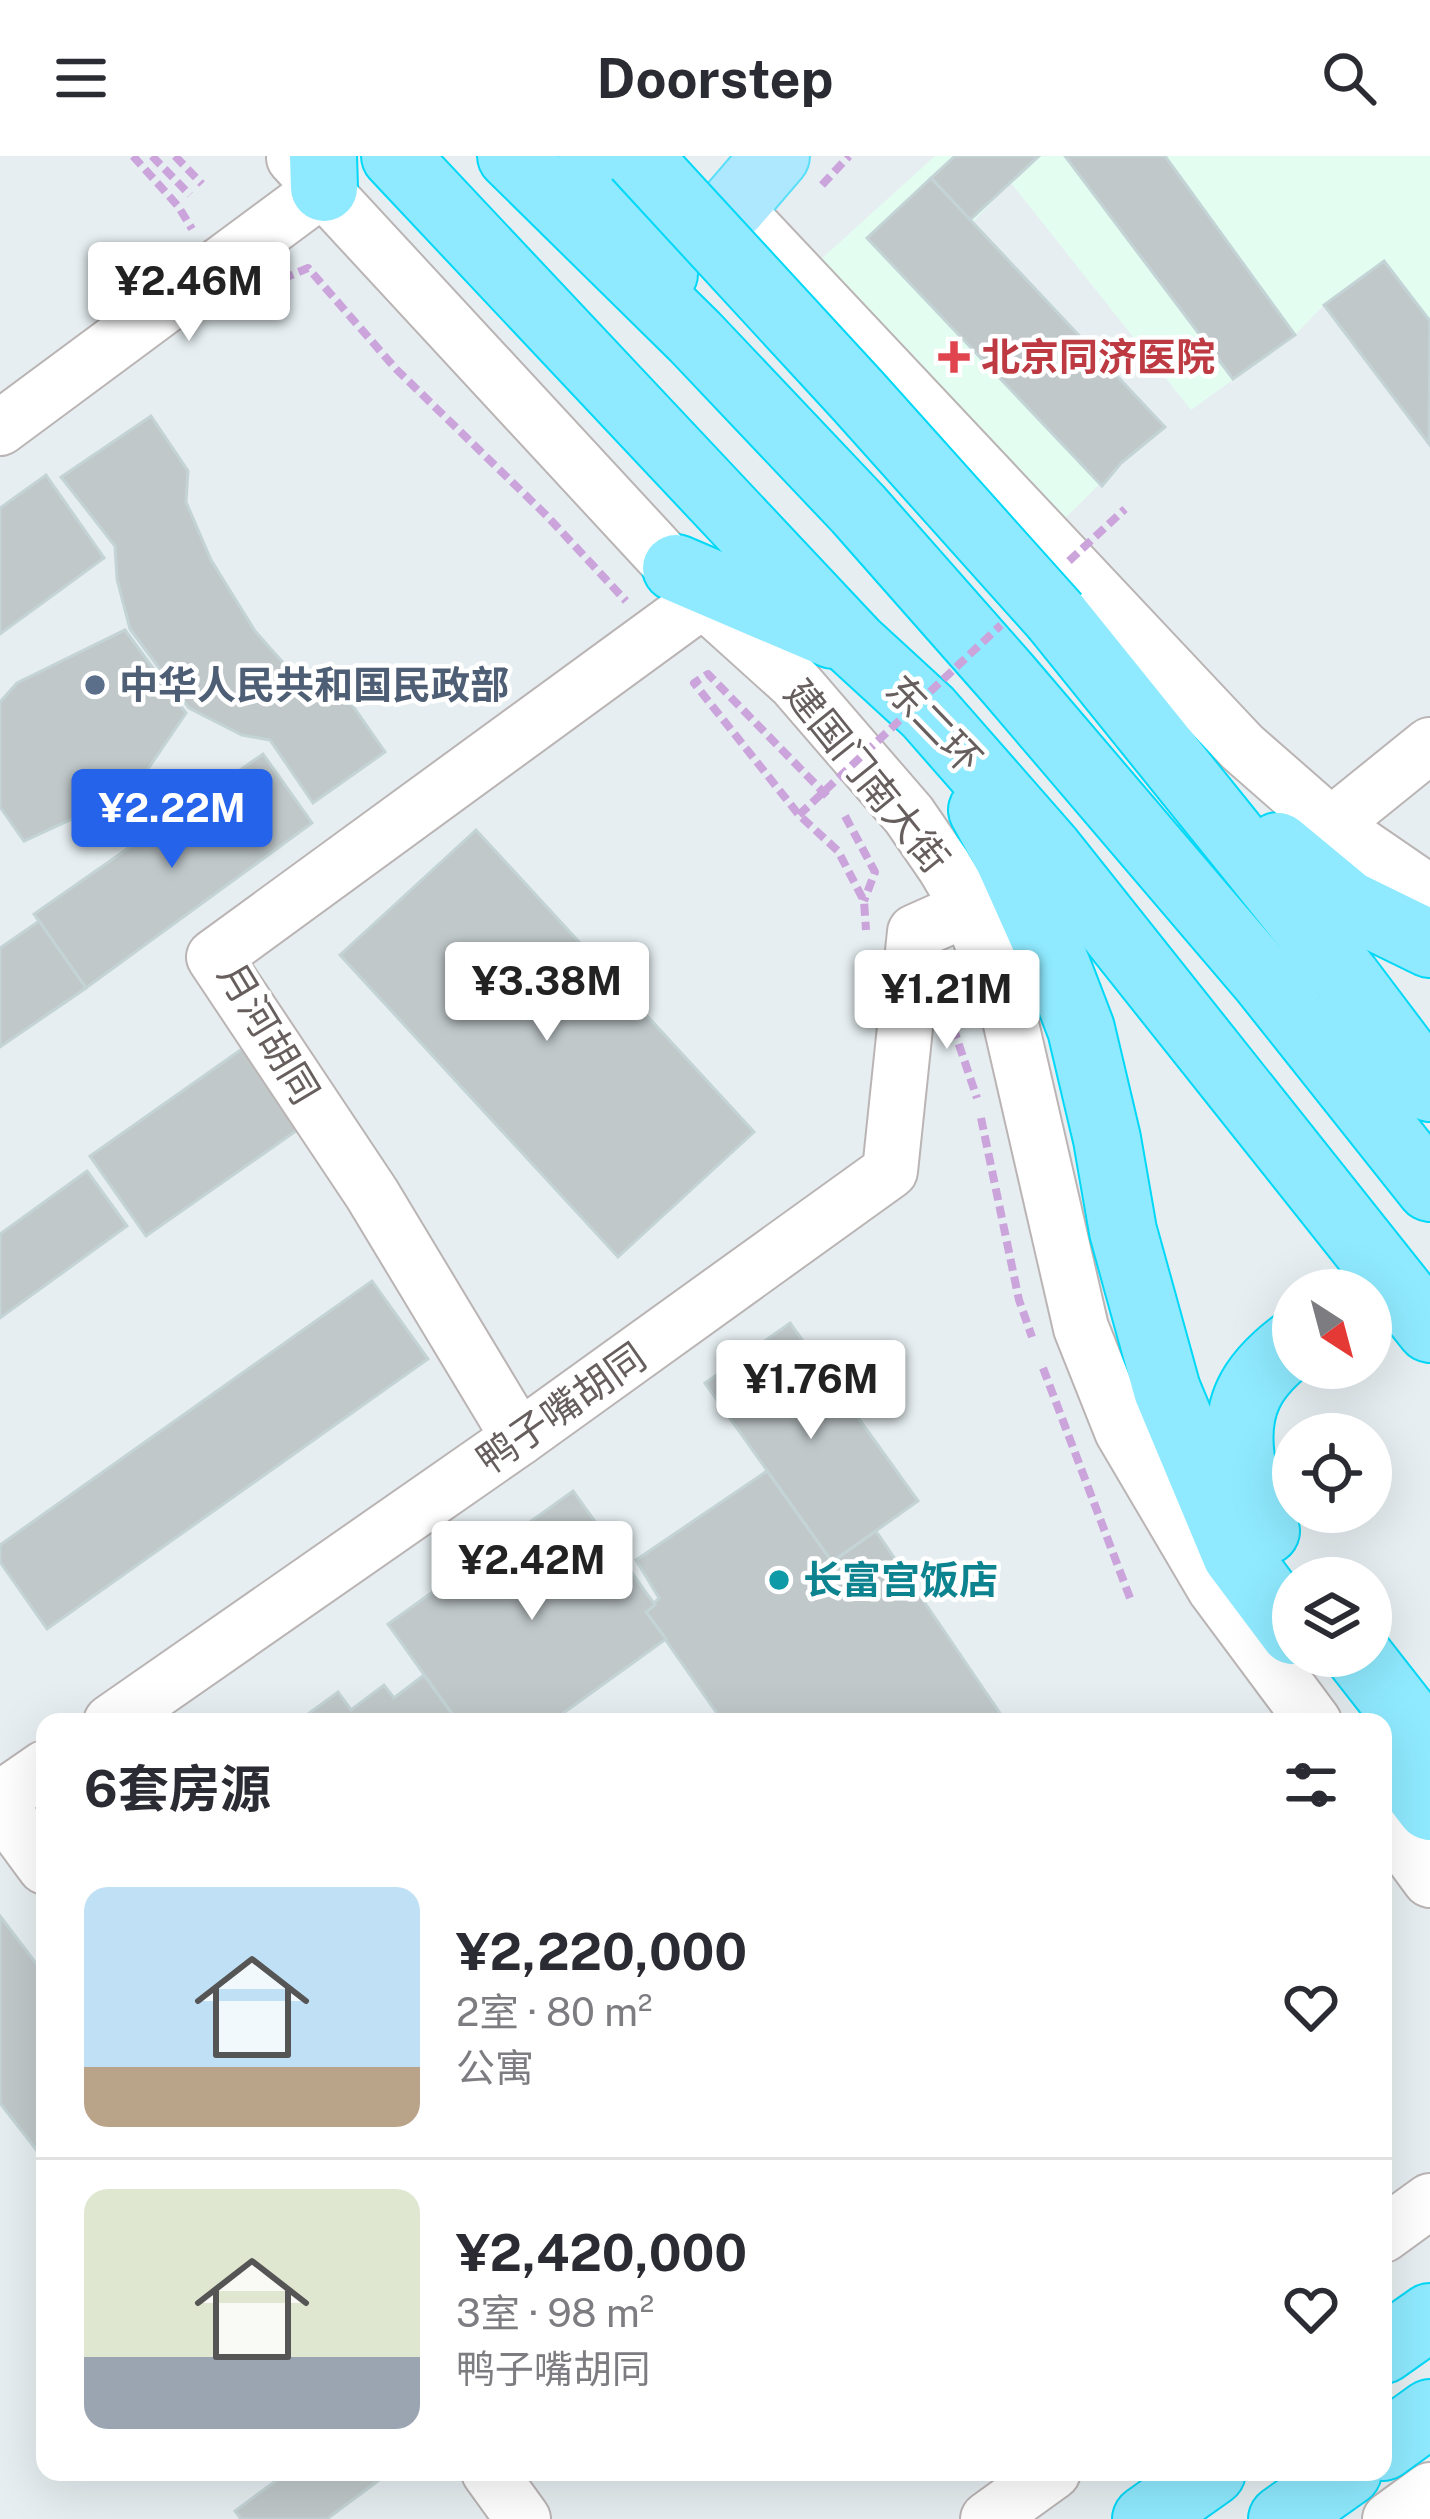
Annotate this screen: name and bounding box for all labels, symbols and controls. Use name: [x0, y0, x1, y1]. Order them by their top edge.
icon: menu: [48, 45, 114, 111]
icon: search: [1316, 45, 1382, 111]
text: Doorstep: [597, 47, 834, 110]
pin: ¥2.46M: [91, 242, 287, 344]
text: ¥2.46M: [115, 258, 263, 304]
place label: 北京同济医院: [981, 334, 1215, 380]
marker: 北京同济医院: [938, 341, 970, 373]
place label: 中华人民共和国民政部: [119, 662, 509, 708]
street label: 东二环: [877, 666, 991, 782]
street label: 建国门南大街: [775, 671, 959, 881]
marker: 中华人民共和国民政部: [82, 672, 108, 698]
pin: ¥2.22M: [74, 769, 270, 871]
text: ¥2.22M: [98, 785, 246, 831]
pin: ¥3.38M: [449, 942, 645, 1044]
pin: ¥1.21M: [849, 950, 1045, 1052]
street label: 月河胡同: [209, 954, 329, 1112]
text: ¥3.38M: [472, 958, 622, 1004]
text: ¥1.21M: [882, 966, 1012, 1012]
north arrow: [1272, 1269, 1392, 1389]
map controls: [1272, 1269, 1392, 1677]
street label: 鸭子嘴胡同: [468, 1333, 654, 1483]
pin: ¥1.76M: [713, 1340, 909, 1442]
text: ¥1.76M: [743, 1356, 879, 1402]
button: locate: [1272, 1413, 1392, 1533]
pin: ¥2.42M: [434, 1521, 630, 1623]
text: ¥2.42M: [459, 1537, 606, 1583]
place label: 长富宫饭店: [803, 1557, 998, 1603]
button: layers: [1272, 1557, 1392, 1677]
marker: 长富宫饭店: [766, 1567, 792, 1593]
icon: filters: [1278, 1752, 1344, 1818]
text: 6套房源: [84, 1759, 271, 1818]
text: ¥2,220,000: [456, 1922, 747, 1981]
icon: home: [180, 1935, 324, 2079]
icon: heart: [1278, 1974, 1344, 2040]
text: 2室 · 80 m²: [456, 1989, 652, 2035]
text: 公寓: [456, 2045, 534, 2091]
text: ¥2,420,000: [456, 2223, 747, 2282]
icon: home: [180, 2237, 324, 2381]
icon: heart: [1278, 2276, 1344, 2342]
text: 3室 · 98 m²: [456, 2290, 654, 2336]
text: 鸭子嘴胡同: [456, 2346, 651, 2392]

